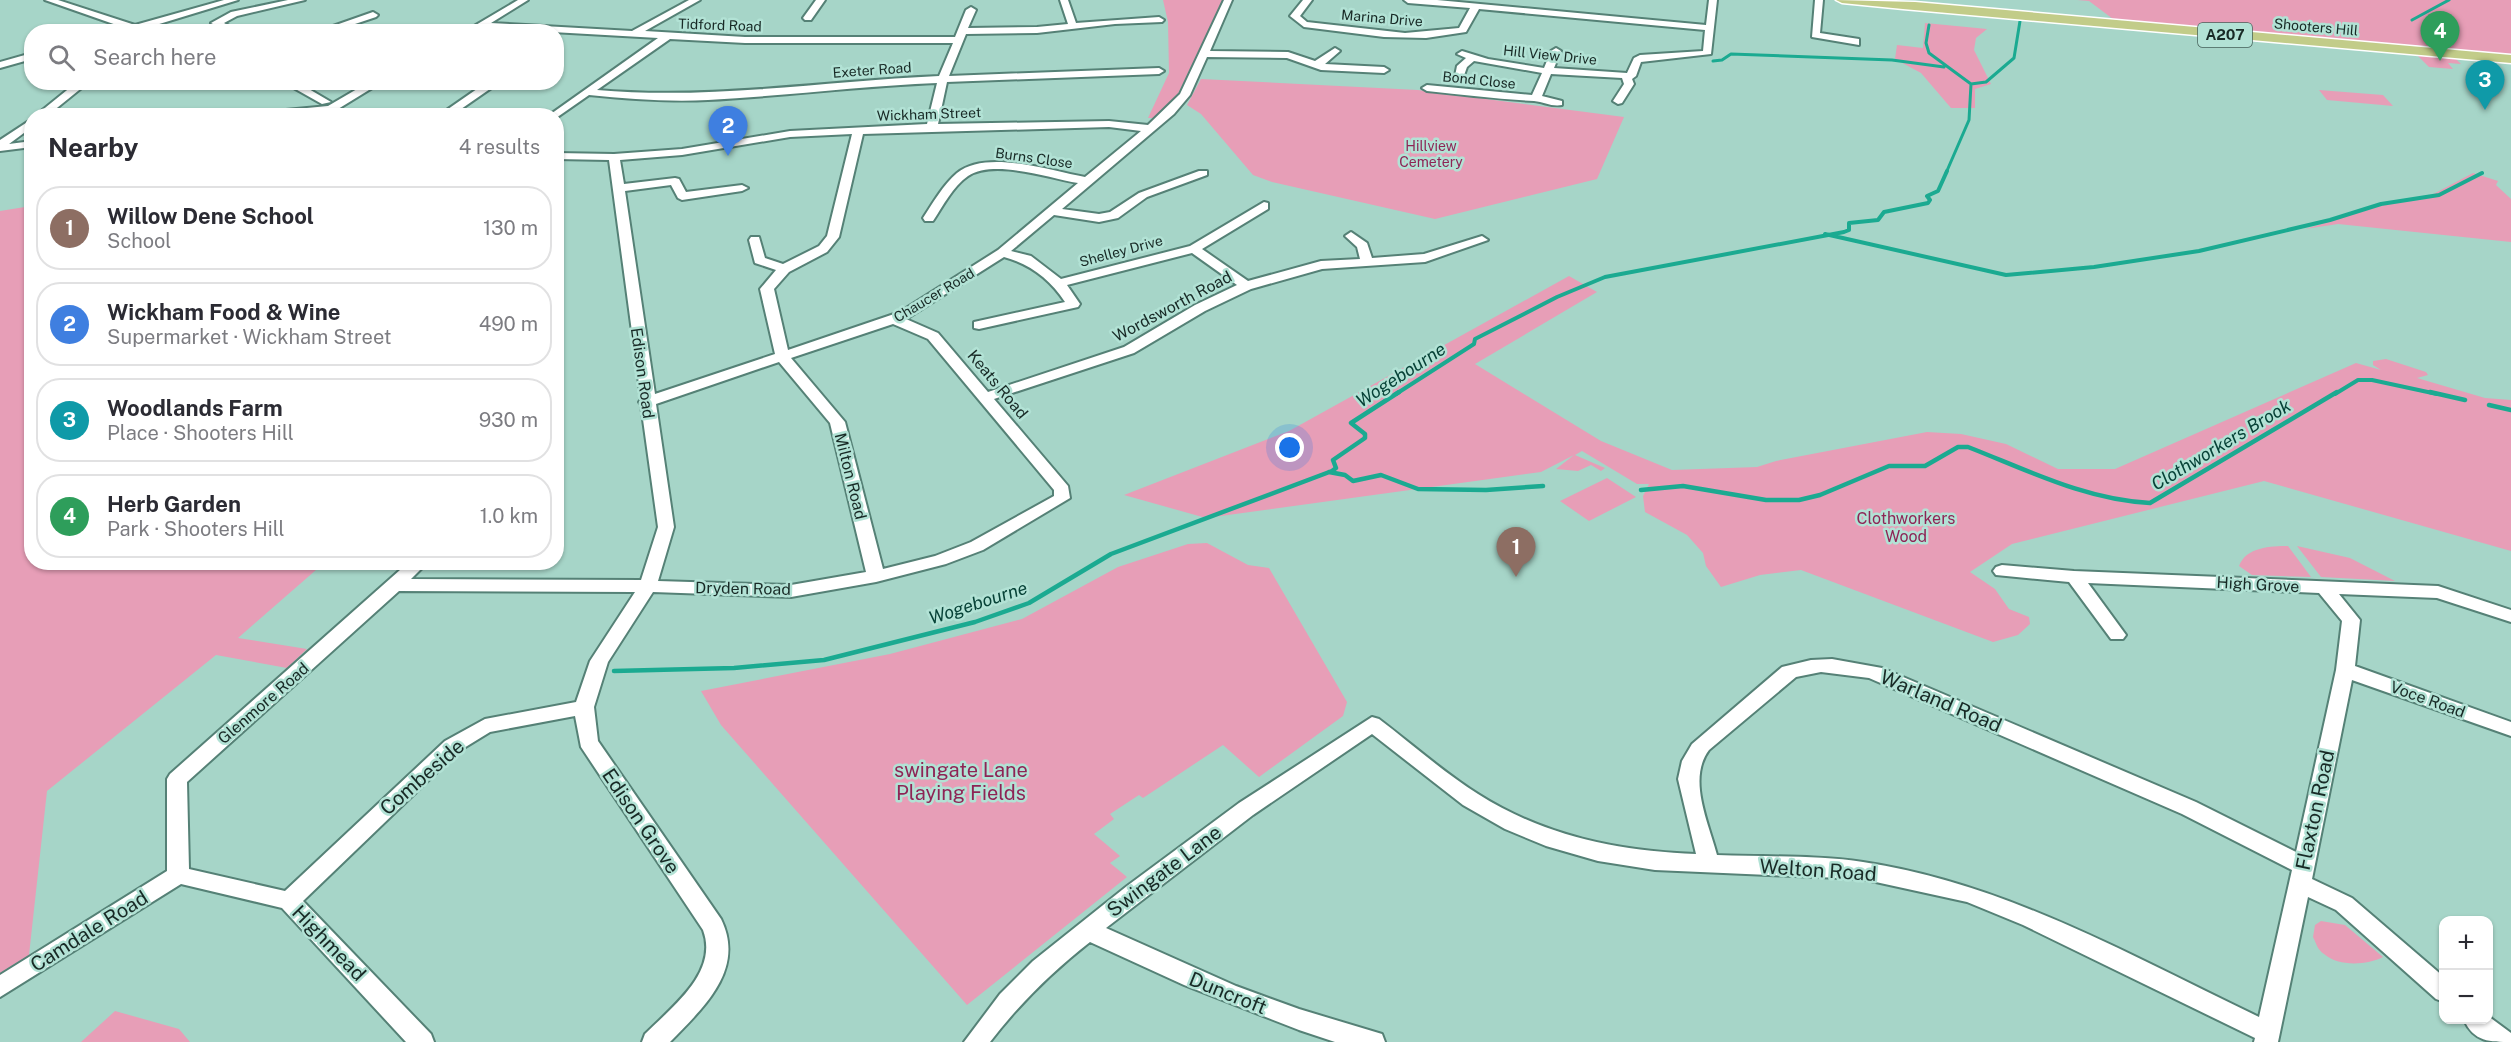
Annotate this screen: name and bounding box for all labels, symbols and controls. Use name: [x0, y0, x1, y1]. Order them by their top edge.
street label: Marina Drive: [1341, 6, 1424, 30]
pin: 4: [2420, 11, 2460, 61]
street label: Shooters Hill: [2273, 15, 2359, 39]
street label: Tidford Road: [678, 16, 762, 34]
road number: A207: [2198, 23, 2252, 47]
search box: [24, 24, 564, 90]
icon: search: [45, 41, 78, 74]
street label: Hill View Drive: [1502, 42, 1598, 68]
text: Search here: [93, 44, 217, 70]
street label: Exeter Road: [832, 59, 912, 81]
pin: 3: [2466, 60, 2504, 110]
street label: Bond Close: [1442, 68, 1516, 92]
street label: Wickham Street: [877, 104, 981, 124]
pin: 2: [708, 106, 748, 156]
text: Nearby: [48, 132, 138, 163]
text: 4 results: [459, 135, 540, 159]
park label: Hillview Cemetery: [1399, 138, 1463, 170]
street label: Burns Close: [994, 145, 1074, 171]
text: Willow Dene School: [107, 203, 314, 229]
text: 1: [65, 216, 74, 240]
text: 130 m: [483, 216, 538, 240]
text: School: [107, 229, 171, 253]
street label: Shelley Drive: [1078, 232, 1164, 270]
street label: Chaucer Road: [891, 265, 977, 325]
street label: Wordsworth Road: [1110, 267, 1235, 346]
text: Wickham Food & Wine: [107, 299, 341, 325]
text: 2: [63, 312, 76, 336]
text: 490 m: [479, 312, 538, 336]
text: Supermarket · Wickham Street: [107, 325, 392, 349]
street label: Edison Road: [627, 326, 658, 420]
water label: Wogebourne: [1352, 338, 1450, 411]
street label: Keats Road: [963, 346, 1032, 423]
water label: Clothworkers Brook: [2147, 394, 2295, 495]
text: Woodlands Farm: [107, 395, 283, 421]
text: 3: [63, 408, 76, 432]
text: 930 m: [479, 408, 538, 432]
text: Place · Shooters Hill: [107, 421, 294, 445]
street label: Milton Road: [831, 431, 870, 521]
your location: [1275, 433, 1304, 462]
text: Herb Garden: [107, 491, 241, 517]
text: 4: [63, 504, 76, 528]
text: 1.0 km: [480, 504, 538, 528]
park label: Clothworkers Wood: [1857, 509, 1955, 546]
text: Park · Shooters Hill: [107, 517, 285, 541]
pin: 1: [1496, 528, 1536, 577]
street label: High Grove: [2216, 573, 2300, 596]
water label: Wogebourne: [926, 577, 1030, 628]
street label: Dryden Road: [695, 578, 791, 599]
street label: Glenmore Road: [214, 659, 313, 748]
street label: Warland Road: [1877, 665, 2005, 737]
street label: Voce Road: [2388, 677, 2468, 722]
street label: Combeside: [375, 734, 469, 820]
street label: Flaxton Road: [2291, 748, 2339, 872]
park label: swingate Lane Playing Fields: [894, 758, 1028, 805]
street label: Edison Grove: [597, 764, 685, 878]
street label: Swingate Lane: [1102, 820, 1226, 922]
street label: Welton Road: [1759, 854, 1877, 886]
street label: Camdale Road: [26, 885, 152, 977]
street label: Highmead: [287, 900, 371, 986]
map controls: [2439, 916, 2493, 1024]
button: +: [2439, 916, 2493, 970]
street label: Duncroft: [1186, 967, 1270, 1019]
button: −: [2439, 970, 2493, 1024]

